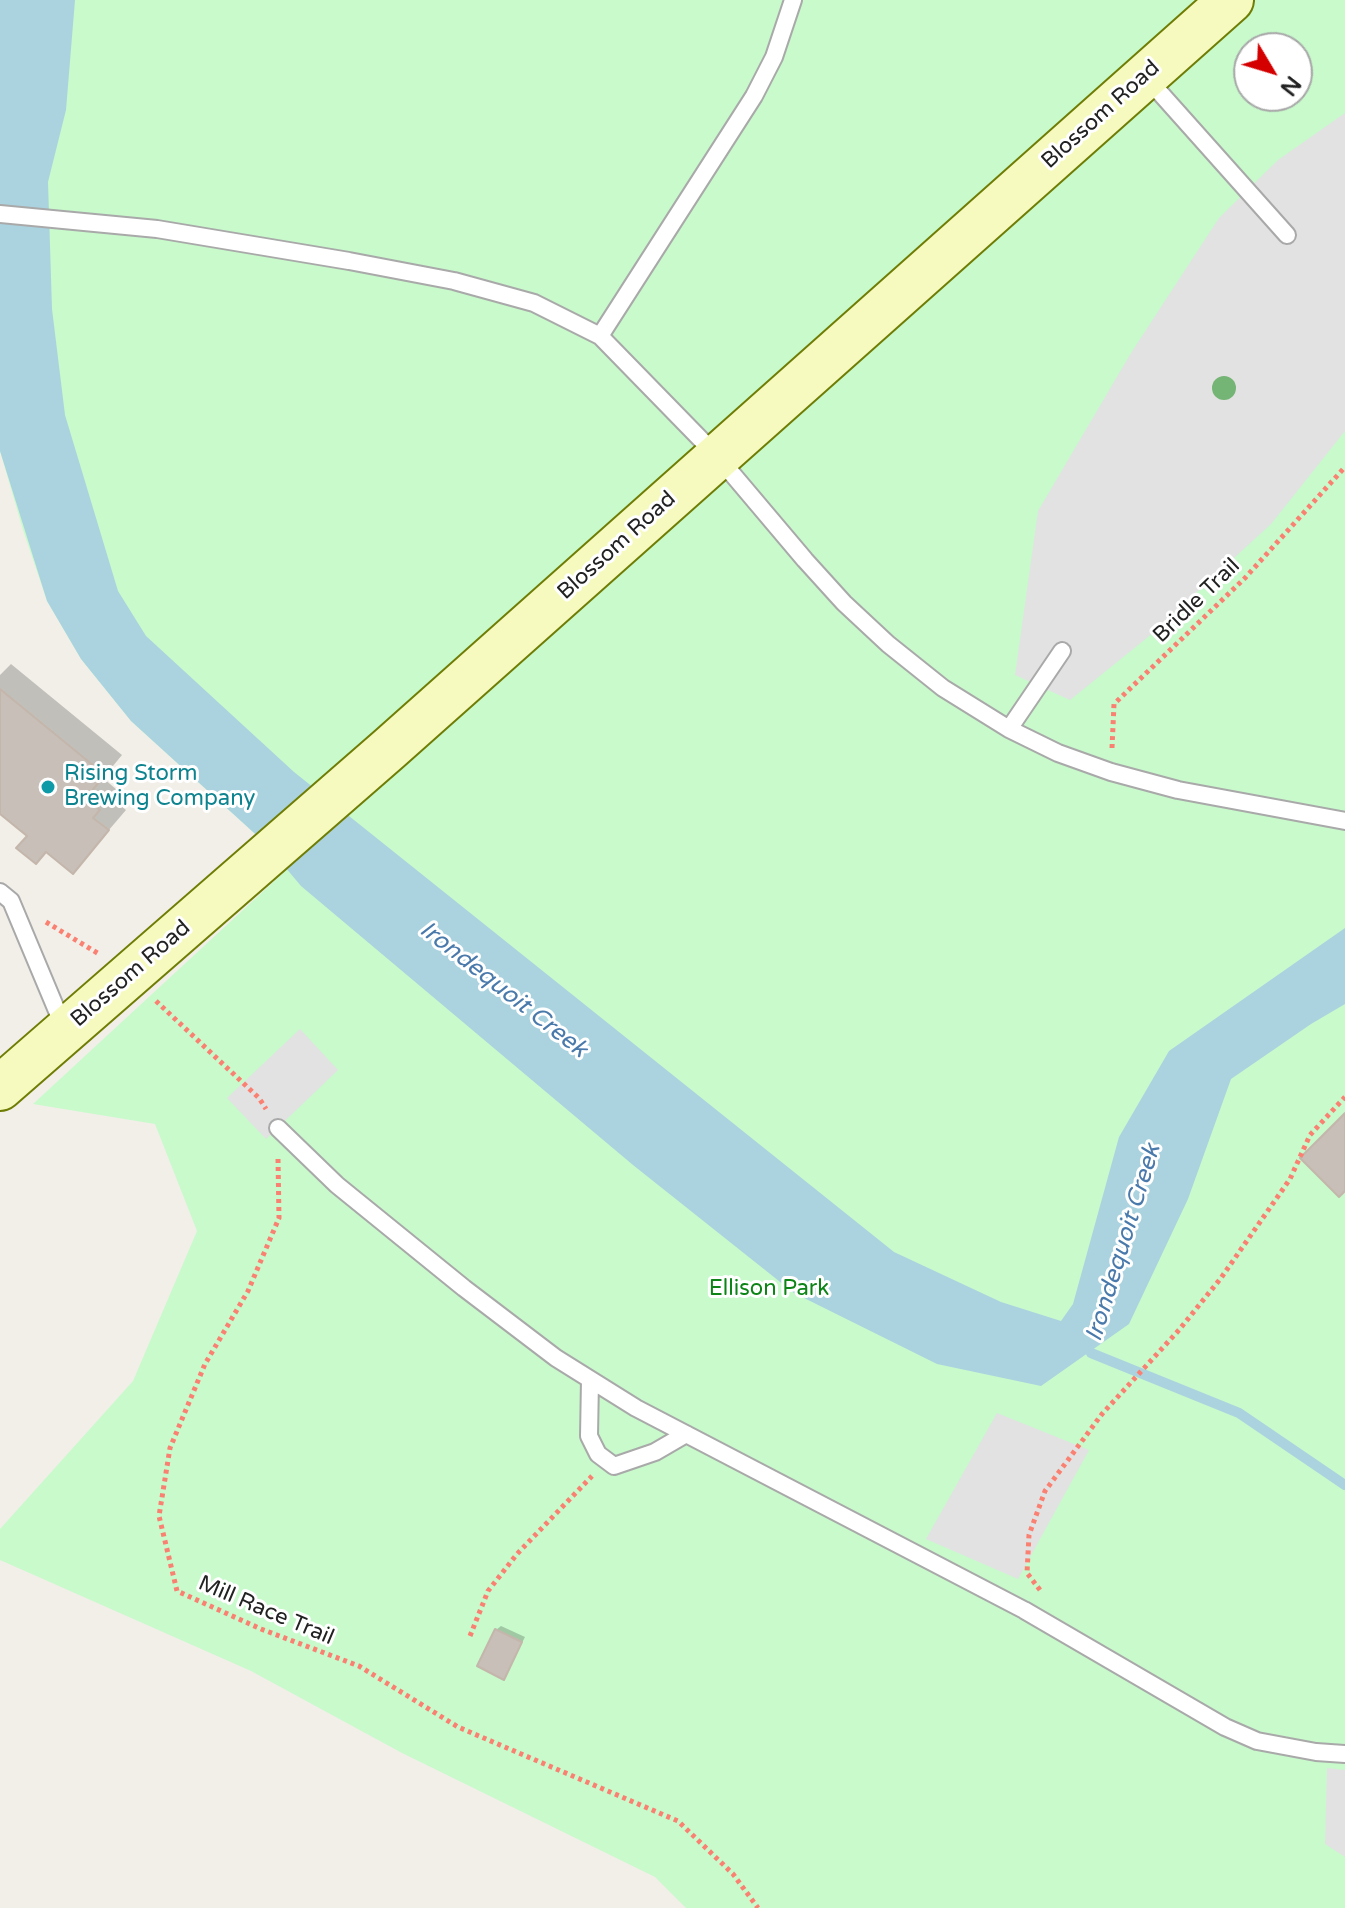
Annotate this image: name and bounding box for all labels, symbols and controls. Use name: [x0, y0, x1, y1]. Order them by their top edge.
north arrow: [1233, 32, 1313, 112]
street label: Blossom Road: [1037, 55, 1165, 175]
text: N: [1275, 71, 1306, 101]
street label: Blossom Road: [553, 486, 681, 606]
street label: Bridle Trail: [1148, 553, 1246, 649]
place label: Rising Storm Brewing Company: [64, 761, 255, 812]
marker: Rising Storm Brewing Company: [39, 778, 57, 796]
street label: Blossom Road: [66, 915, 196, 1033]
water label: Irondequoit Creek: [413, 916, 593, 1064]
water label: Irondequoit Creek: [1080, 1141, 1168, 1345]
park label: Ellison Park: [709, 1276, 829, 1302]
street label: Mill Race Trail: [194, 1571, 338, 1651]

